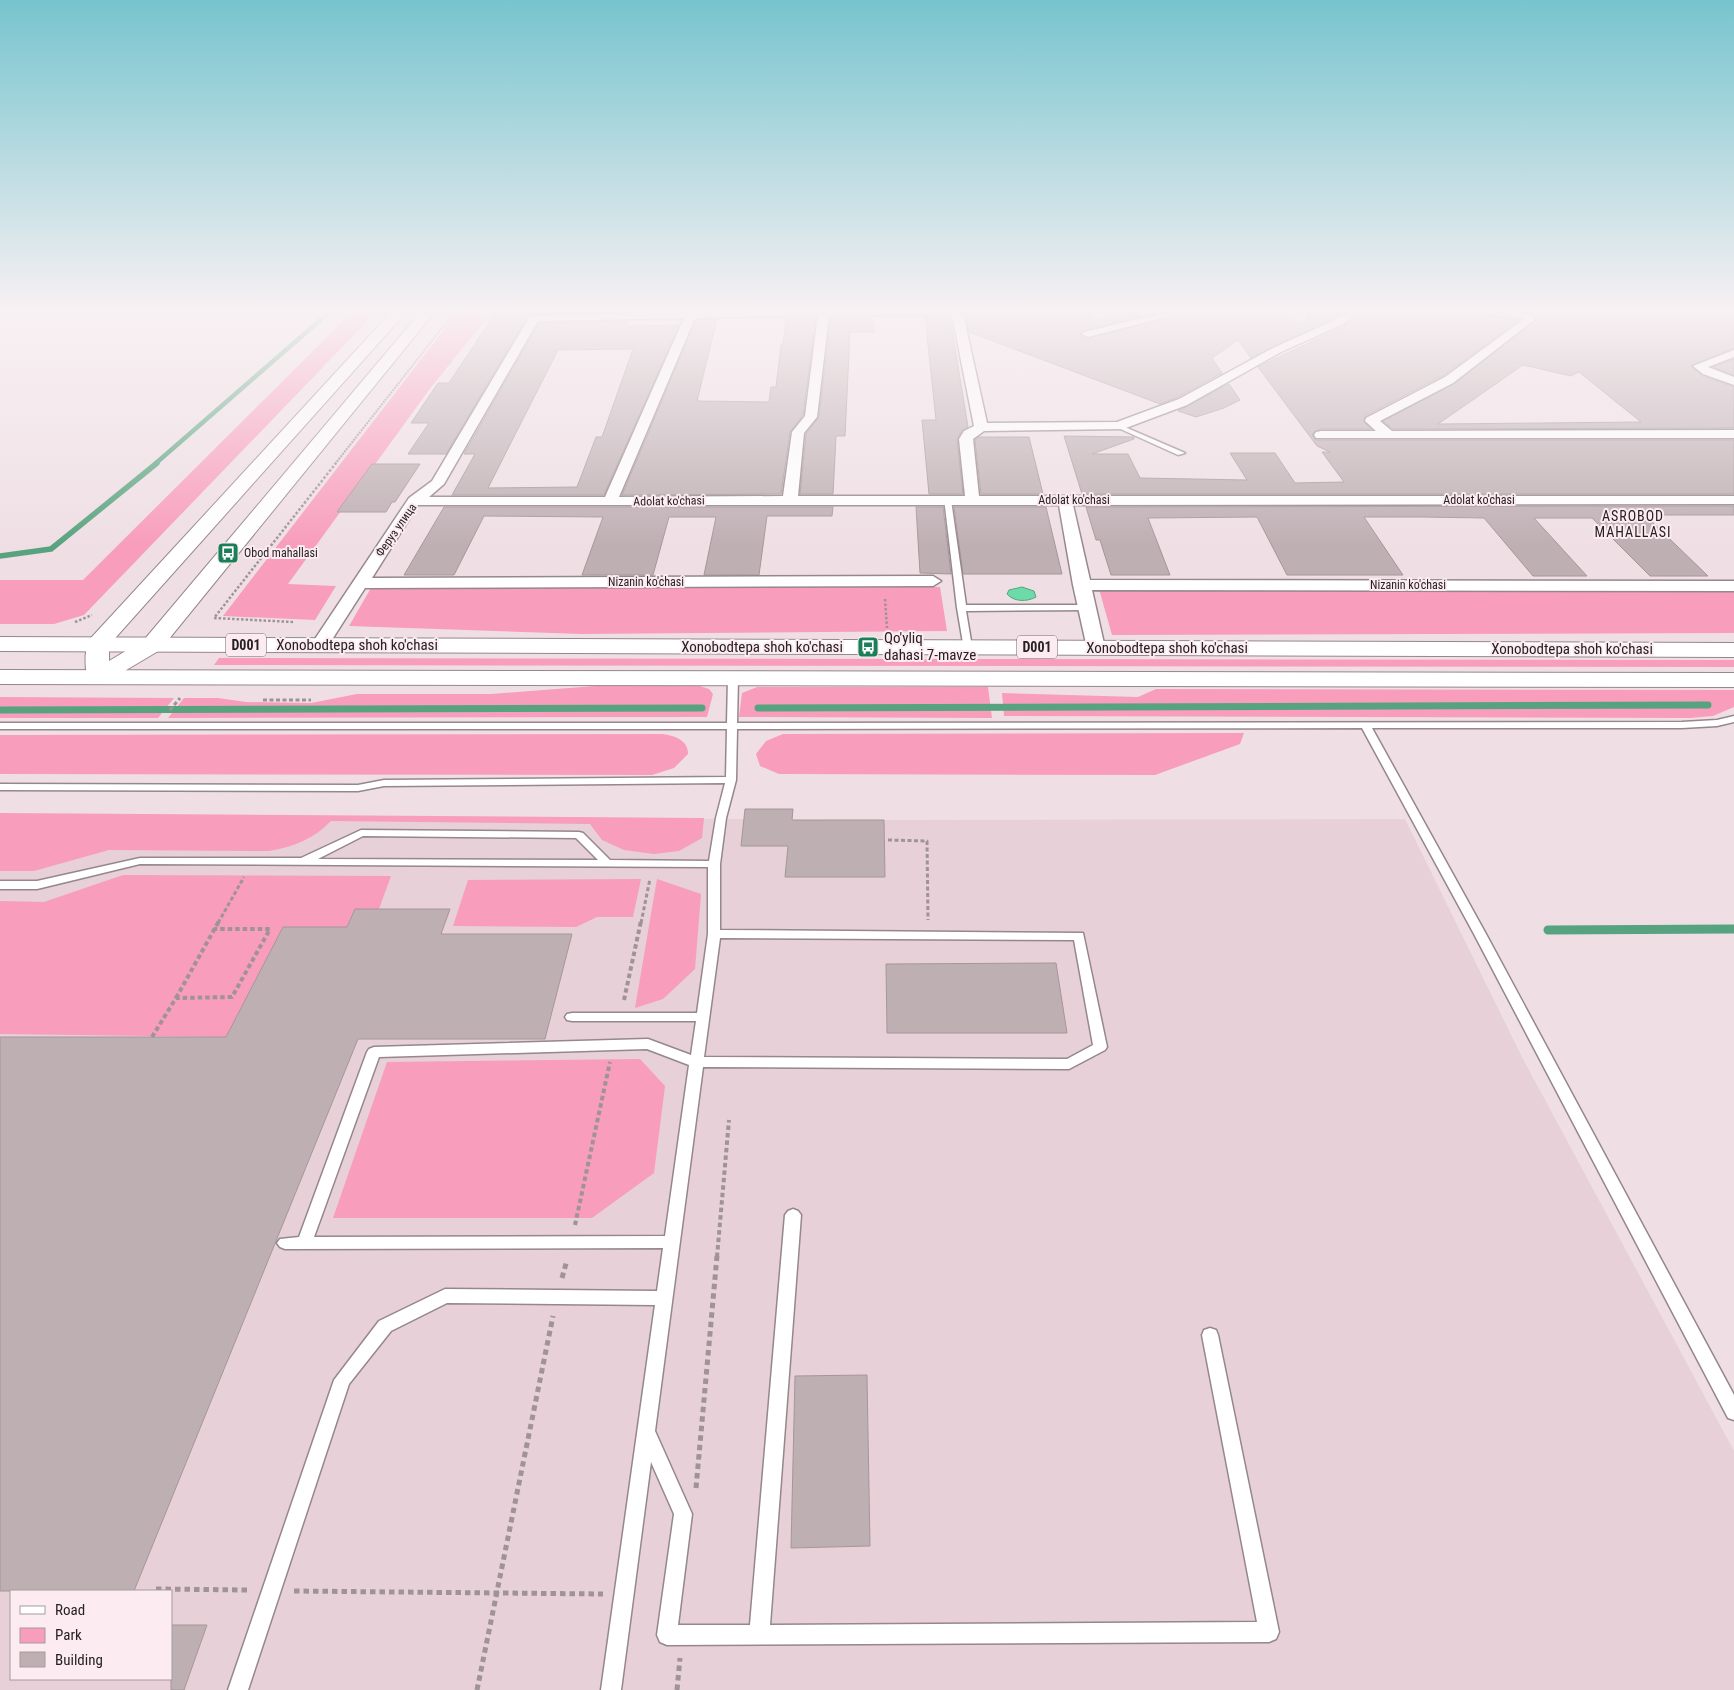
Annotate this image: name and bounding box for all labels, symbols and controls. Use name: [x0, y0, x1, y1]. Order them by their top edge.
street label: Adolat ko'chasi: [633, 493, 705, 509]
street label: Adolat ko'chasi: [1038, 493, 1110, 507]
street label: Adolat ko'chasi: [1443, 493, 1515, 507]
street label: Феруз улица: [373, 500, 420, 559]
district label: ASROBOD MAHALLASI: [1595, 508, 1671, 540]
bus stop icon: Obod mahallasi: [216, 541, 240, 565]
place label: Obod mahallasi: [244, 546, 318, 560]
street label: Nizanin ko'chasi: [608, 575, 684, 589]
street label: Nizanin ko'chasi: [1370, 578, 1446, 592]
place label: Qo'yliq dahasi 7-mavze: [884, 629, 976, 664]
road number: D001: [226, 634, 266, 656]
bus stop icon: Qo'yliq dahasi 7-mavze: [856, 635, 880, 659]
street label: Xonobodtepa shoh ko'chasi: [276, 636, 438, 654]
road number: D001: [1017, 636, 1057, 659]
street label: Xonobodtepa shoh ko'chasi: [681, 638, 843, 656]
street label: Xonobodtepa shoh ko'chasi: [1086, 639, 1248, 657]
street label: Xonobodtepa shoh ko'chasi: [1491, 640, 1653, 658]
legend: [10, 1590, 172, 1680]
text: Road: [55, 1601, 85, 1619]
text: Park: [55, 1626, 82, 1644]
text: Building: [55, 1651, 103, 1669]

